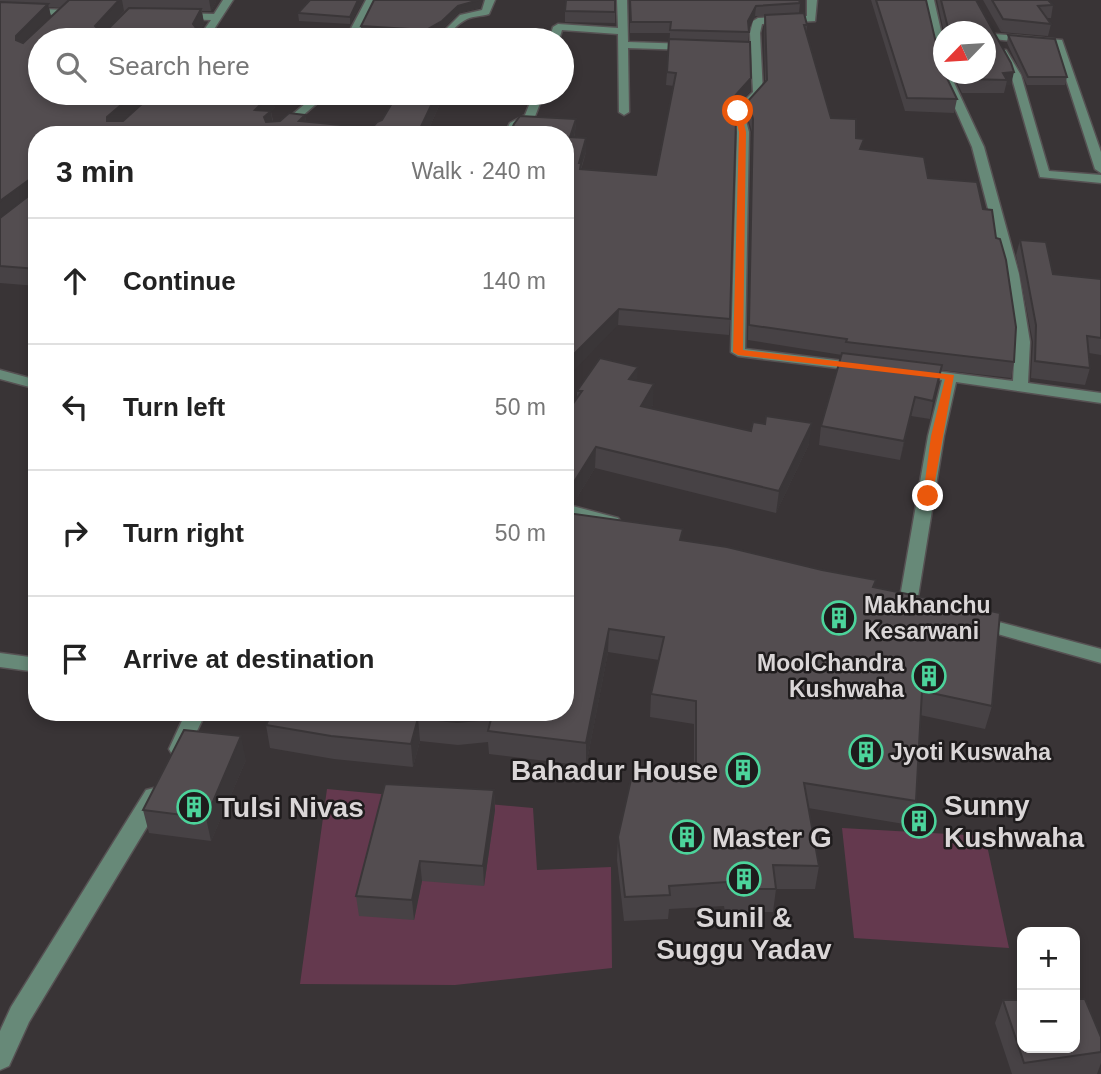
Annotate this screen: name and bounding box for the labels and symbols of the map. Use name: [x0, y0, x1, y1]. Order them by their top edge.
north arrow: [933, 21, 996, 84]
route start: [722, 95, 753, 126]
route end: [912, 480, 943, 511]
place label: Makhanchu Kesarwani: [864, 592, 991, 644]
building icon: Makhanchu Kesarwani: [820, 599, 858, 637]
place label: MoolChandra Kushwaha: [757, 650, 904, 702]
building icon: MoolChandra Kushwaha: [910, 657, 948, 695]
building icon: Jyoti Kuswaha: [847, 733, 885, 771]
place label: Jyoti Kuswaha: [890, 739, 1051, 765]
building icon: Bahadur House: [724, 751, 762, 789]
place label: Bahadur House: [511, 755, 718, 786]
building icon: Tulsi Nivas: [175, 788, 213, 826]
place label: Sunny Kushwaha: [944, 790, 1084, 853]
place label: Tulsi Nivas: [218, 792, 364, 823]
building icon: Sunny Kushwaha: [900, 802, 938, 840]
building icon: Master G: [668, 818, 706, 856]
place label: Master G: [712, 822, 832, 853]
building icon: Sunil & Suggu Yadav: [725, 860, 763, 898]
place label: Sunil & Suggu Yadav: [656, 902, 832, 965]

